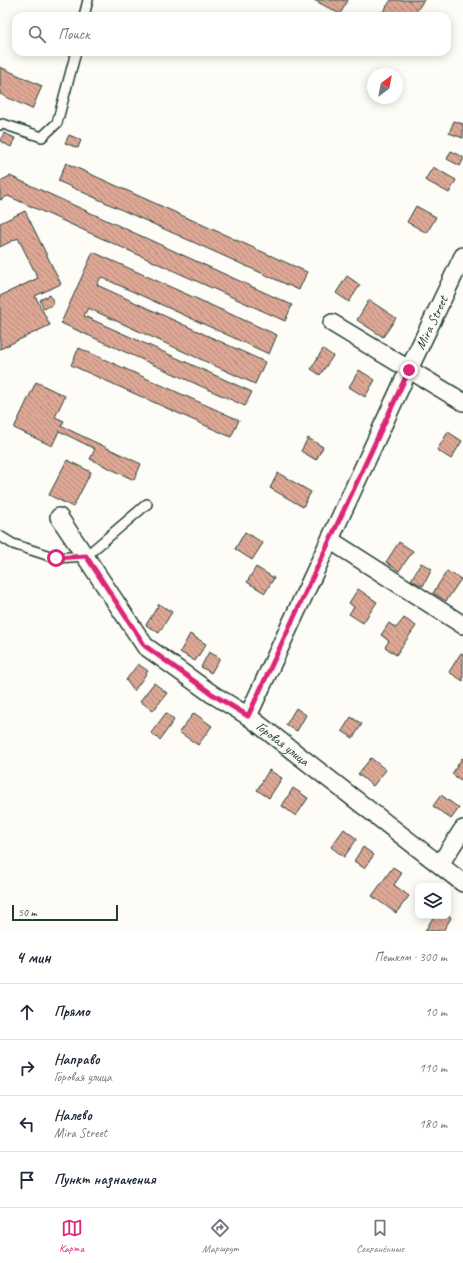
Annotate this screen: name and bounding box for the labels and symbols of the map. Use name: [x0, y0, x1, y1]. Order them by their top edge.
north arrow: [367, 68, 403, 104]
street label: Mira Street: [412, 292, 452, 352]
route end: [400, 361, 418, 379]
route start: [47, 549, 65, 567]
street label: Горовая улица: [253, 718, 313, 770]
scale bar: [12, 903, 118, 922]

